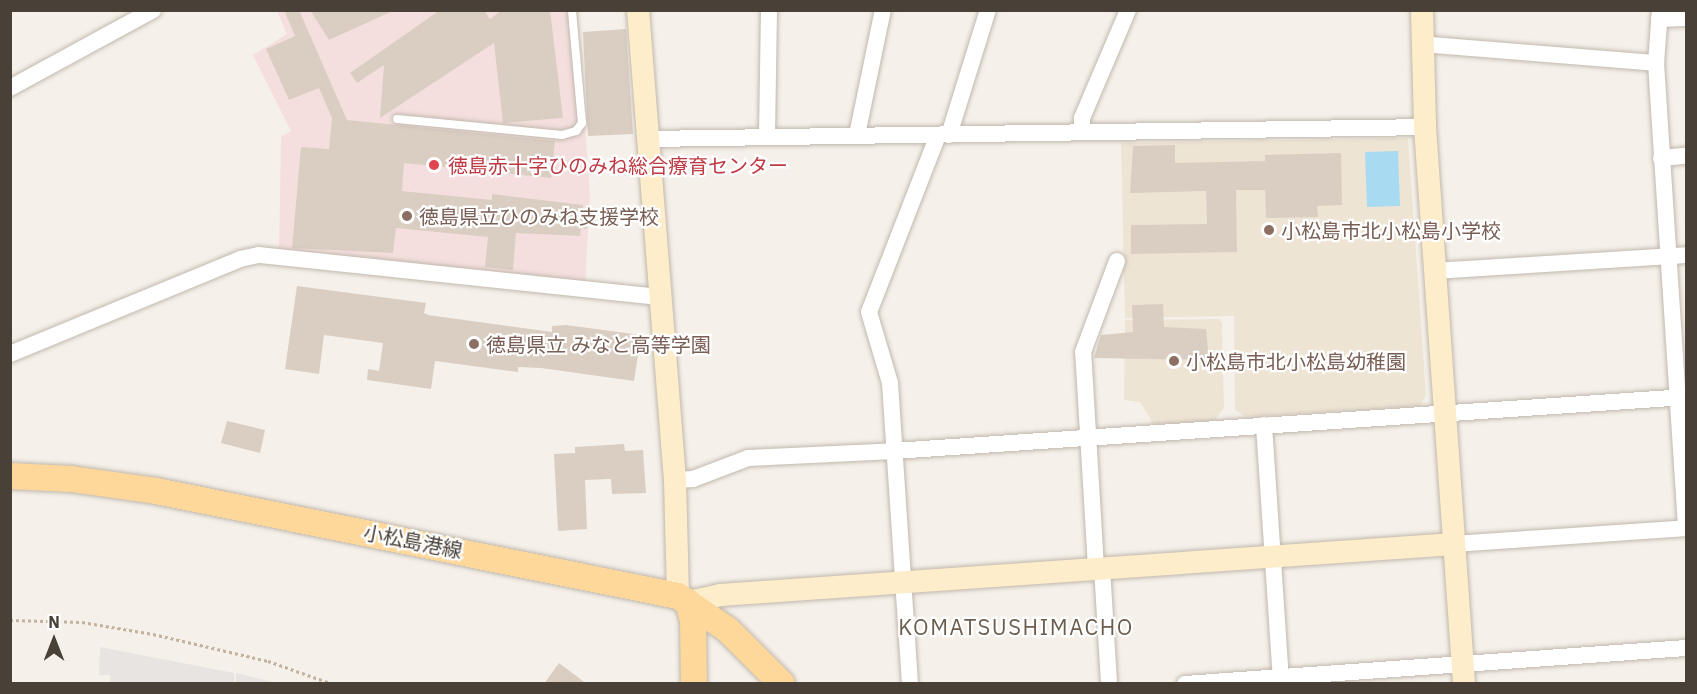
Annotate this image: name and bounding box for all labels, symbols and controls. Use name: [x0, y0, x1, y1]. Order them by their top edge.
place label: 徳島赤十字ひのみね総合療育センター: [448, 153, 788, 177]
marker: 徳島赤十字ひのみね総合療育センター: [425, 156, 443, 174]
place label: 徳島県立ひのみね支援学校: [419, 204, 659, 228]
marker: 徳島県立ひのみね支援学校: [400, 209, 414, 223]
place label: 小松島市北小松島小学校: [1281, 218, 1501, 242]
marker: 小松島市北小松島小学校: [1262, 223, 1276, 237]
place label: 徳島県立 みなと高等学園: [486, 332, 711, 356]
marker: 徳島県立 みなと高等学園: [467, 337, 481, 351]
place label: 小松島市北小松島幼稚園: [1186, 349, 1406, 373]
marker: 小松島市北小松島幼稚園: [1167, 354, 1181, 368]
street label: 小松島港線: [362, 520, 464, 562]
north arrow: [24, 610, 84, 670]
text: N: [48, 612, 60, 632]
district label: KOMATSUSHIMACHO: [898, 614, 1134, 640]

